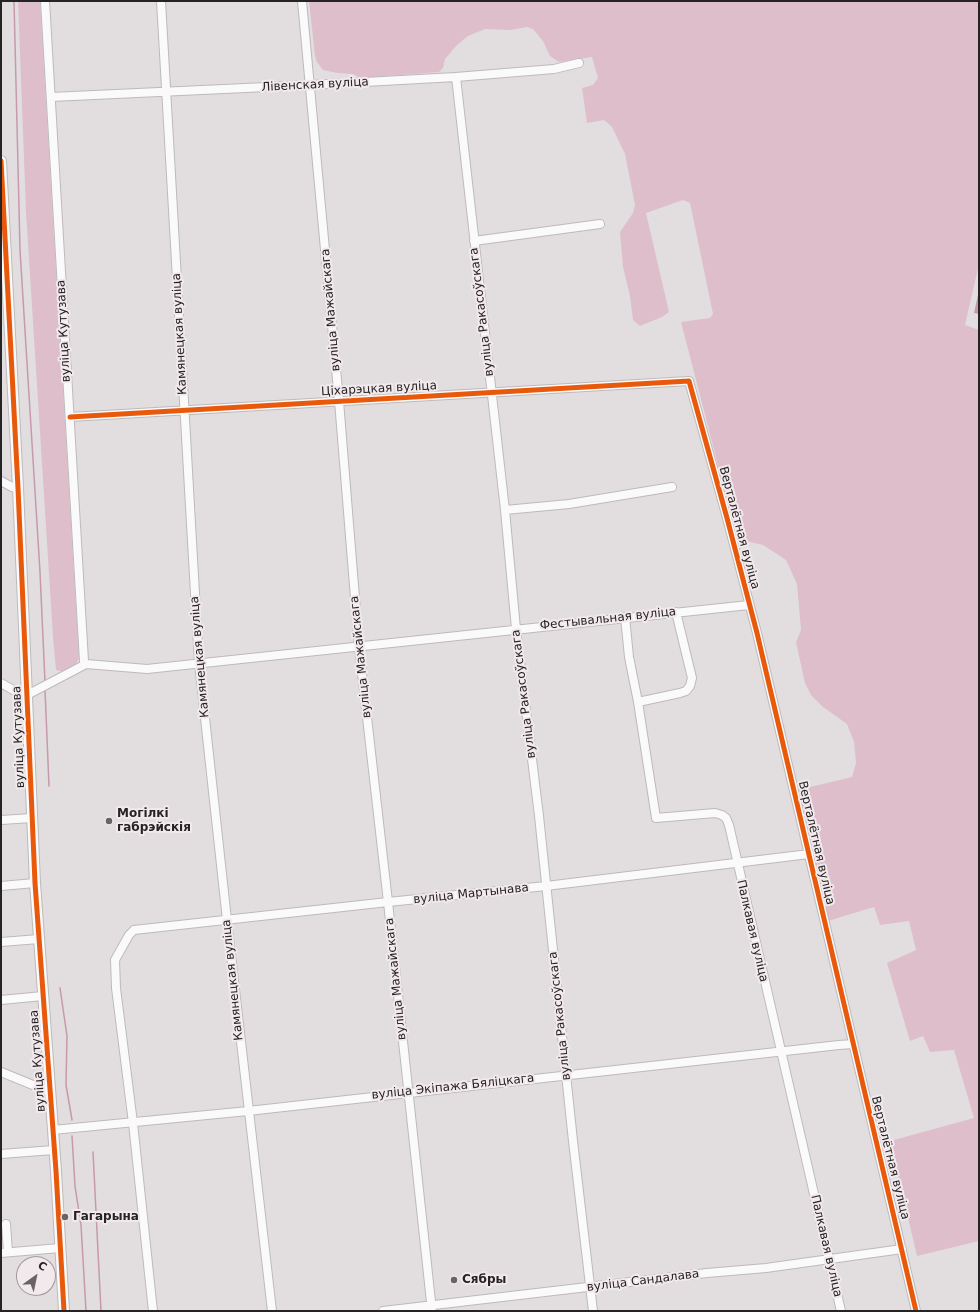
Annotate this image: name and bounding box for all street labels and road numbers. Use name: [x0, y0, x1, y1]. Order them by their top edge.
street label: Лівенская вуліца: [261, 75, 369, 95]
street label: вуліца Ракасоўскага: [467, 247, 497, 377]
street label: вуліца Мажайскага: [318, 248, 344, 372]
street label: Камянецкая вуліца: [170, 273, 190, 395]
street label: вуліца Кутузава: [54, 279, 74, 383]
street label: Ціхарэцкая вуліца: [321, 379, 437, 399]
street label: Верталётная вуліца: [716, 465, 762, 591]
street label: вуліца Мажайскага: [347, 595, 375, 719]
street label: Камянецкая вуліца: [188, 596, 212, 718]
street label: Фестывальная вуліца: [539, 605, 677, 633]
street label: вуліца Ракасоўскага: [509, 629, 539, 759]
street label: вуліца Кутузава: [10, 686, 28, 788]
street label: Верталётная вуліца: [795, 780, 837, 906]
street label: Палкавая вуліца: [733, 878, 771, 984]
street label: вуліца Мартынава: [413, 881, 529, 907]
street label: вуліца Мажайскага: [382, 917, 410, 1041]
street label: Камянецкая вуліца: [219, 919, 247, 1041]
street label: вуліца Ракасоўскага: [546, 951, 574, 1081]
street label: вуліца Кутузава: [27, 1009, 49, 1113]
street label: вуліца Экіпажа Бяліцкага: [371, 1071, 535, 1103]
street label: Верталётная вуліца: [868, 1095, 912, 1221]
street label: Палкавая вуліца: [807, 1193, 845, 1299]
street label: вуліца Сандалава: [586, 1267, 700, 1295]

